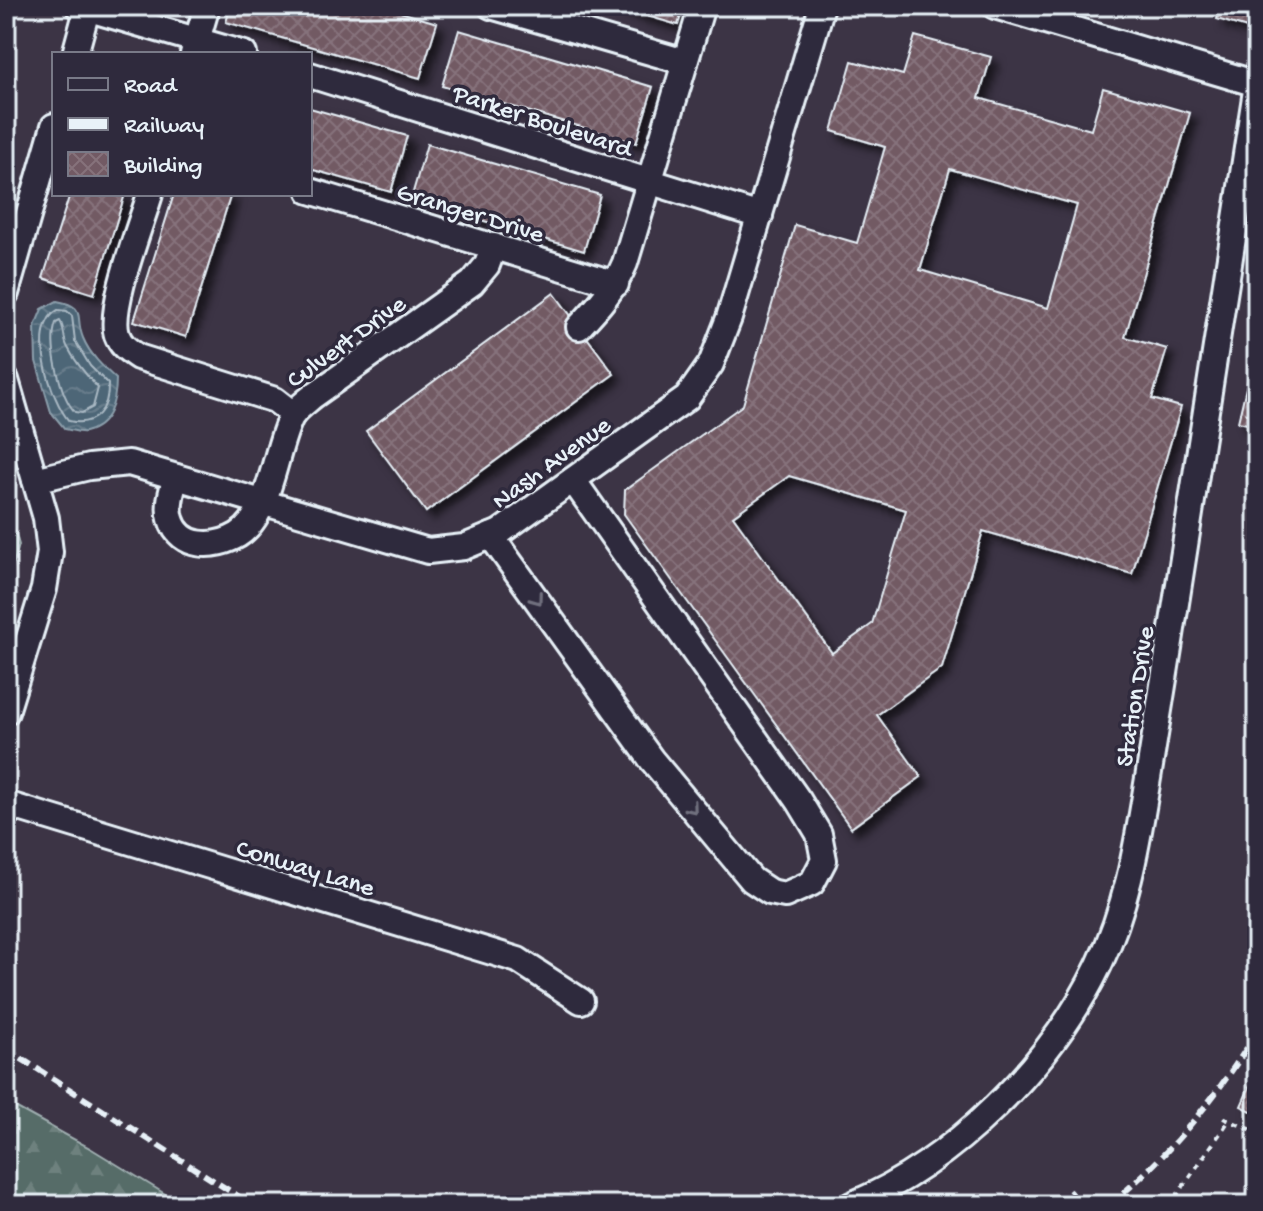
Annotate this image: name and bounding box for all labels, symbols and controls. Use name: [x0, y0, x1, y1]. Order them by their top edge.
legend: [52, 52, 312, 196]
text: Road: [124, 73, 178, 102]
street label: Parker Boulevard: [447, 79, 637, 167]
text: Railway: [124, 113, 204, 142]
text: Building: [123, 153, 202, 182]
street label: Granger Drive: [392, 178, 548, 253]
street label: Culvert Drive: [282, 290, 414, 397]
street label: Nash Avenue: [487, 411, 619, 518]
one-way arrow: [527, 590, 542, 605]
street label: Station Drive: [1111, 624, 1164, 769]
one-way arrow: [682, 798, 697, 813]
street label: Conway Lane: [232, 835, 378, 906]

